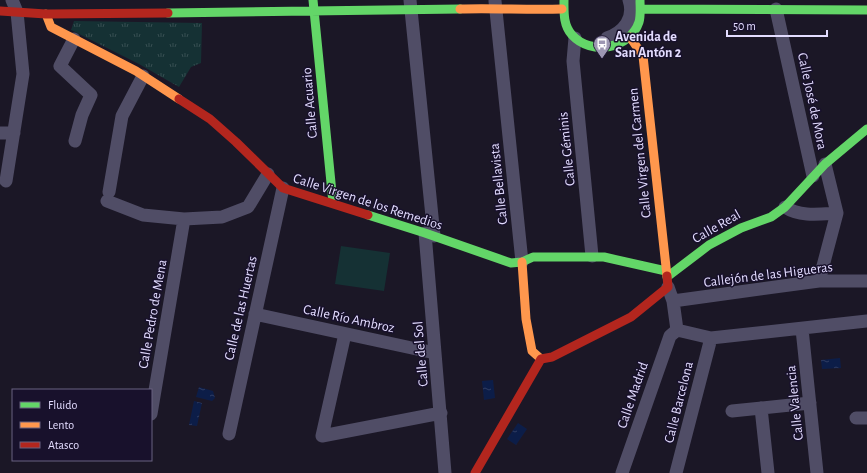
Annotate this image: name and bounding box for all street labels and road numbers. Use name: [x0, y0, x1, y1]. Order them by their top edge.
street label: Calle José de Mora: [795, 51, 829, 151]
street label: Calle Acuario: [300, 67, 320, 139]
street label: Calle Virgen del Carmen: [626, 87, 654, 219]
street label: Calle Géminis: [556, 111, 578, 187]
street label: Calle Bellavista: [488, 142, 510, 225]
street label: Calle Virgen de los Remedios: [291, 171, 444, 233]
street label: Calle Real: [690, 208, 743, 246]
street label: Calle de las Huertas: [222, 255, 260, 362]
street label: Calle Pedro de Mena: [137, 258, 170, 370]
street label: Callejón de las Higueras: [703, 260, 833, 290]
street label: Calle Río Ambroz: [302, 302, 396, 336]
street label: Calle del Sol: [411, 321, 431, 387]
street label: Calle Madrid: [615, 360, 651, 430]
street label: Calle Barcelona: [662, 360, 696, 444]
street label: Calle Valencia: [784, 364, 806, 441]

